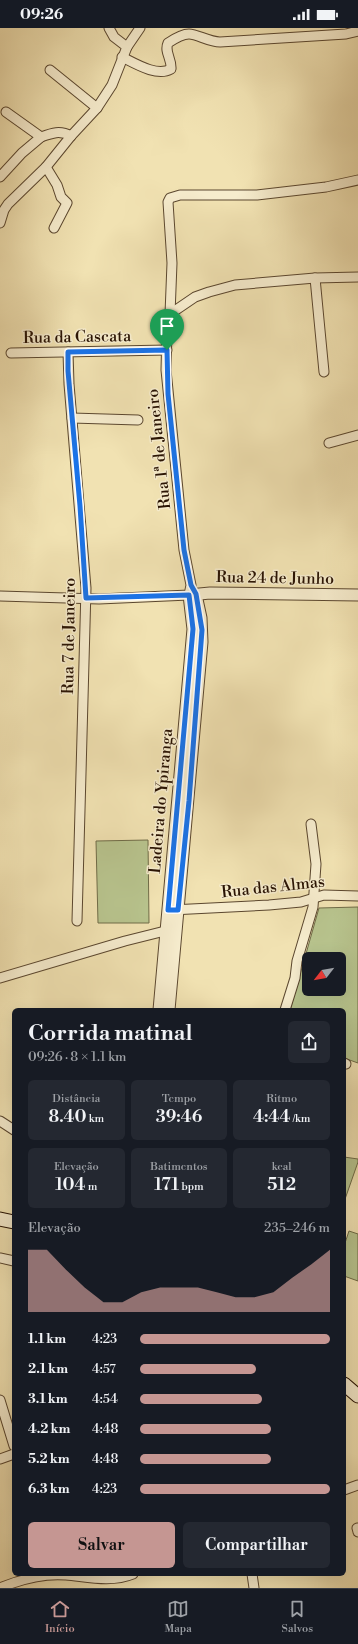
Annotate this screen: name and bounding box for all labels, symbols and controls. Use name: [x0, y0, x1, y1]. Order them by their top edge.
text: 09:26: [20, 5, 63, 24]
pin: [150, 309, 184, 350]
icon: arrive: [156, 315, 178, 337]
street label: Rua da Cascata: [23, 326, 132, 348]
street label: Rua 1ª de Janeiro: [143, 388, 175, 510]
street label: Rua 24 de Junho: [216, 567, 334, 589]
street label: Rua 7 de Janeiro: [58, 577, 80, 695]
street label: Ladeira do Ypiranga: [145, 727, 177, 874]
street label: Rua das Almas: [220, 872, 326, 902]
north arrow: [302, 952, 346, 996]
map controls: [302, 952, 346, 996]
text: Corrida matinal: [28, 1020, 193, 1047]
button: share: [288, 1021, 330, 1063]
text: 09:26 · 8 × 1.1 km: [28, 1049, 127, 1065]
text: Distância: [52, 1092, 100, 1106]
text: Tempo: [162, 1092, 196, 1106]
text: Ritmo: [266, 1092, 297, 1106]
text: 8.40: [48, 1106, 87, 1128]
text: 39:46: [156, 1106, 202, 1128]
text: 4:44: [253, 1106, 291, 1128]
text: km: [87, 1112, 104, 1126]
text: /km: [291, 1112, 310, 1126]
text: Elevação: [54, 1160, 99, 1174]
text: Batimentos: [150, 1160, 208, 1174]
text: kcal: [272, 1160, 292, 1174]
text: 104: [55, 1174, 86, 1196]
text: 171: [154, 1174, 179, 1196]
text: 512: [267, 1174, 296, 1196]
text: m: [86, 1180, 97, 1194]
text: bpm: [179, 1180, 204, 1194]
text: Elevação: [28, 1220, 81, 1236]
text: 235–246 m: [264, 1220, 330, 1236]
text: 1.1 km: [28, 1331, 66, 1347]
text: 4:23: [92, 1331, 117, 1347]
text: 2.1 km: [28, 1361, 68, 1377]
text: 4:57: [92, 1361, 116, 1377]
text: 3.1 km: [28, 1391, 68, 1407]
text: 4:54: [92, 1391, 118, 1407]
text: 4.2 km: [28, 1421, 70, 1437]
text: 4:48: [92, 1421, 118, 1437]
text: 5.2 km: [28, 1451, 70, 1467]
text: 4:48: [92, 1451, 118, 1467]
text: 6.3 km: [28, 1481, 70, 1497]
text: 4:23: [92, 1481, 117, 1497]
button: Salvar: [28, 1522, 175, 1568]
button: Compartilhar: [183, 1522, 330, 1568]
tab: Início: [45, 1598, 75, 1636]
tab: Mapa: [165, 1598, 192, 1636]
tab: Salvos: [282, 1598, 313, 1636]

